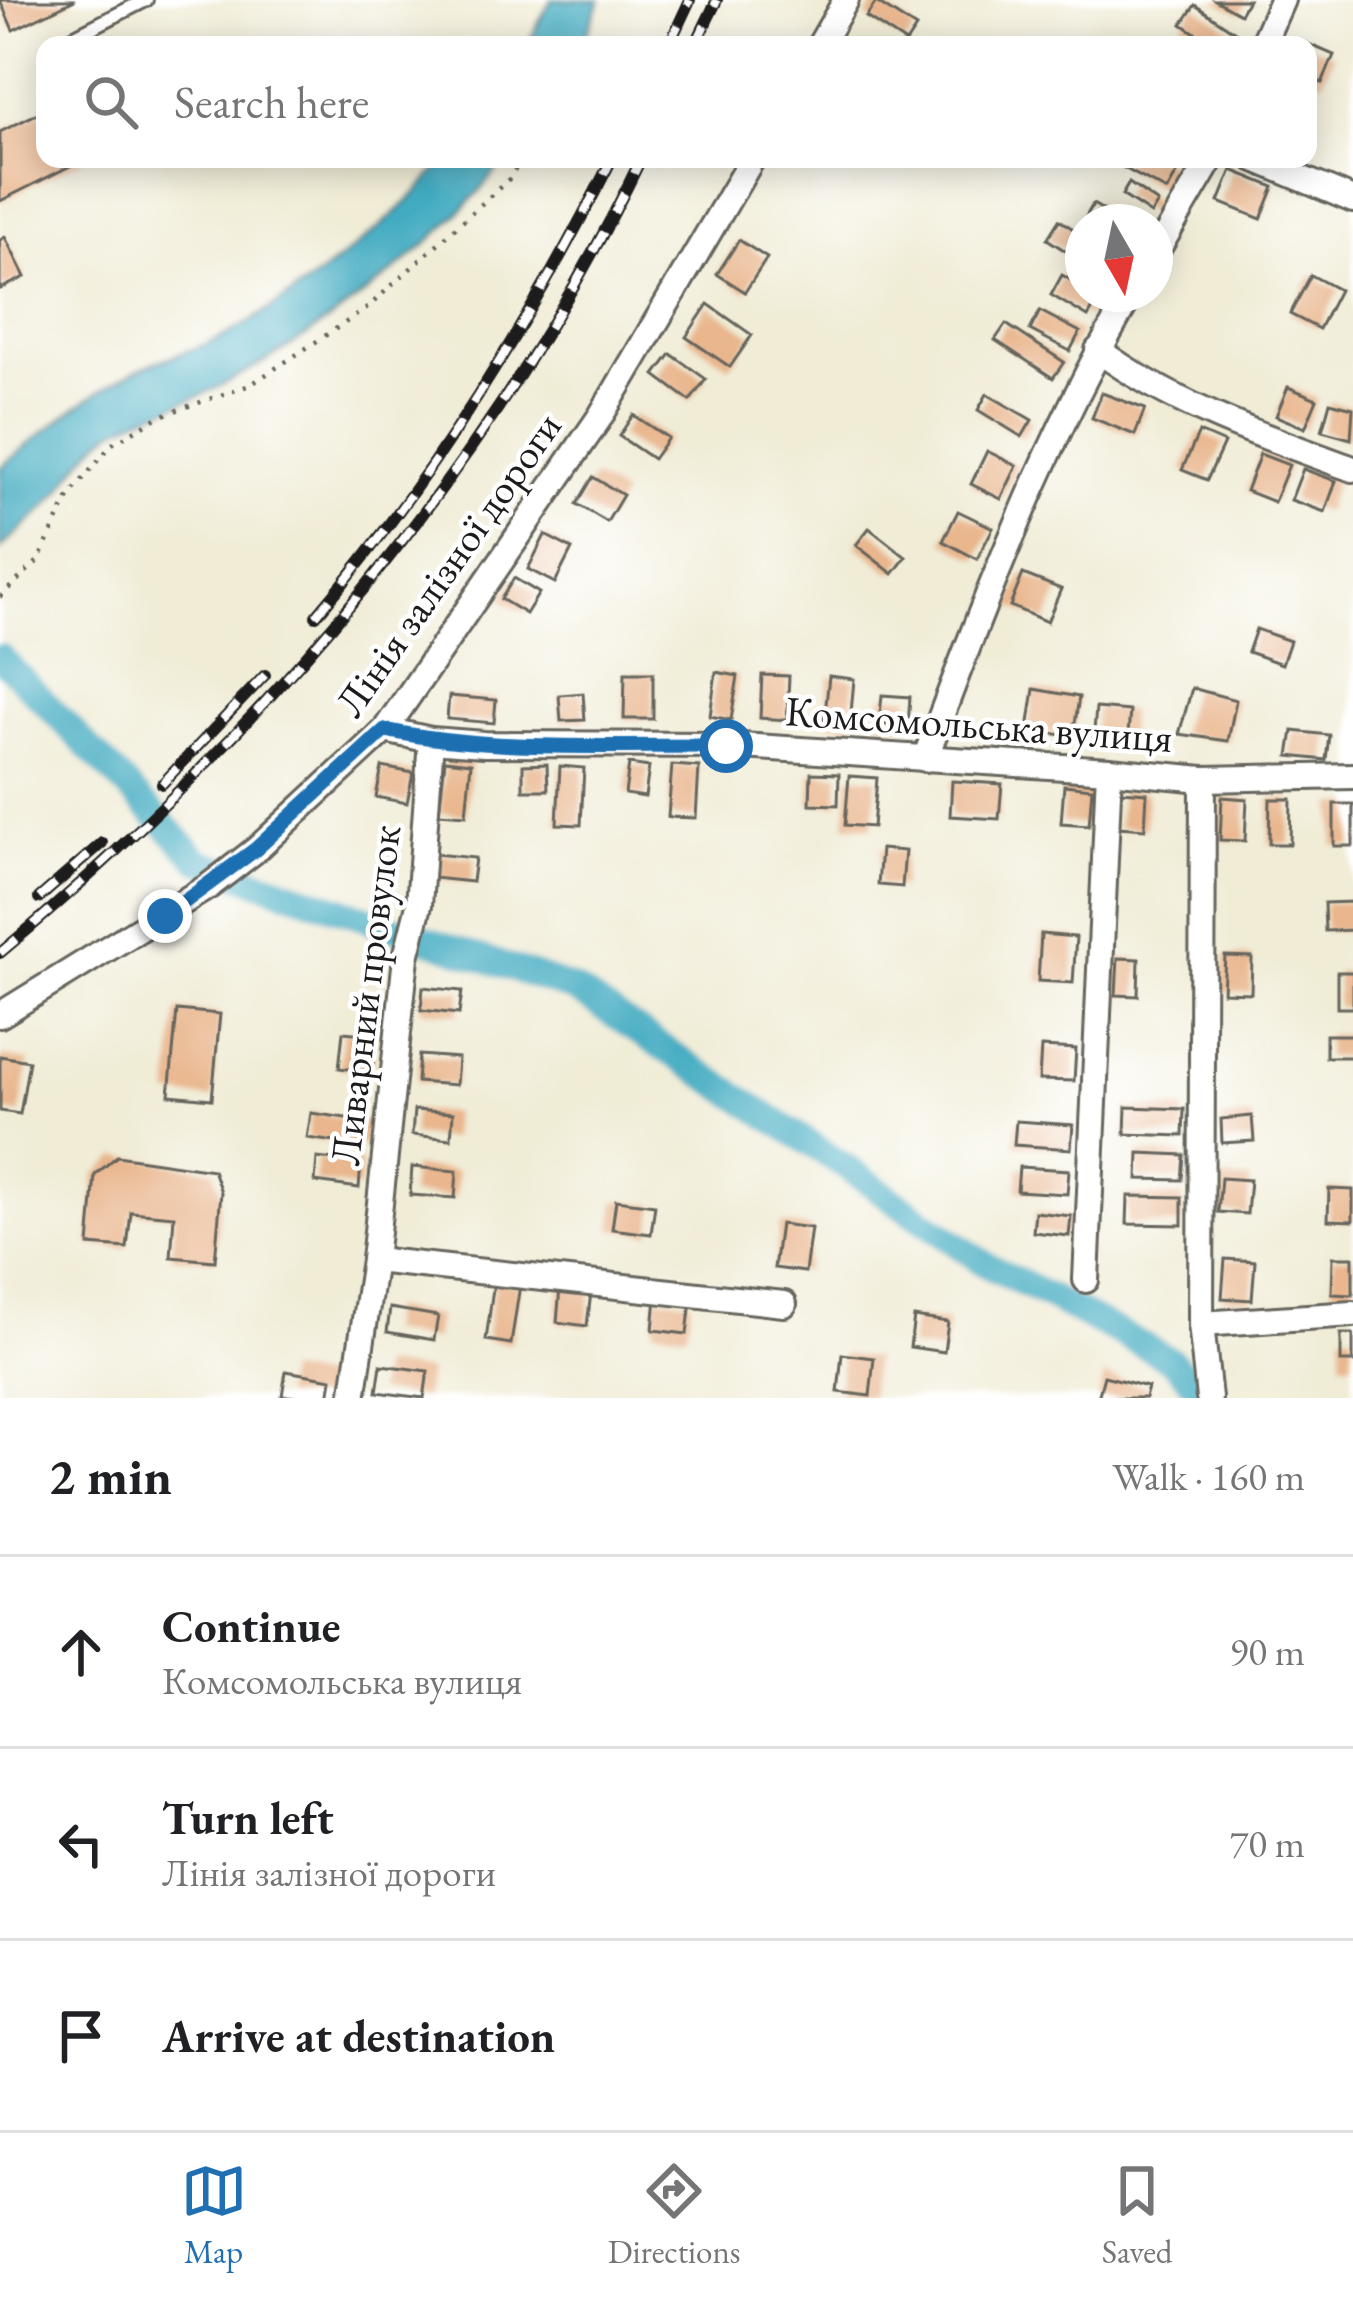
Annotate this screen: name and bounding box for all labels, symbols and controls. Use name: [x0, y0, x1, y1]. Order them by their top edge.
search box: [36, 36, 1317, 168]
icon: search: [78, 69, 144, 135]
text: Search here: [174, 73, 369, 131]
north arrow: [1065, 204, 1173, 312]
street label: Лінія залізної дороги: [322, 401, 574, 727]
street label: Комсомольська вулиця: [784, 683, 1174, 765]
route start: [699, 719, 753, 773]
street label: Ливарний провулок: [317, 822, 413, 1168]
route end: [138, 889, 192, 943]
text: 2 min: [48, 1443, 172, 1509]
text: Walk · 160 m: [1112, 1451, 1305, 1502]
text: Continue: [162, 1597, 340, 1655]
icon: ahead: [48, 1619, 114, 1685]
text: 90 m: [1229, 1626, 1305, 1677]
text: Комсомольська вулиця: [162, 1655, 522, 1706]
text: Turn left: [162, 1789, 334, 1847]
icon: left: [48, 1811, 114, 1877]
text: 70 m: [1229, 1818, 1305, 1869]
text: Лінія залізної дороги: [162, 1847, 496, 1898]
icon: arrive: [48, 2003, 114, 2069]
text: Arrive at destination: [162, 2007, 555, 2065]
tab: Map: [181, 2158, 247, 2273]
tab: Directions: [608, 2158, 741, 2273]
tab: Saved: [1102, 2158, 1172, 2273]

